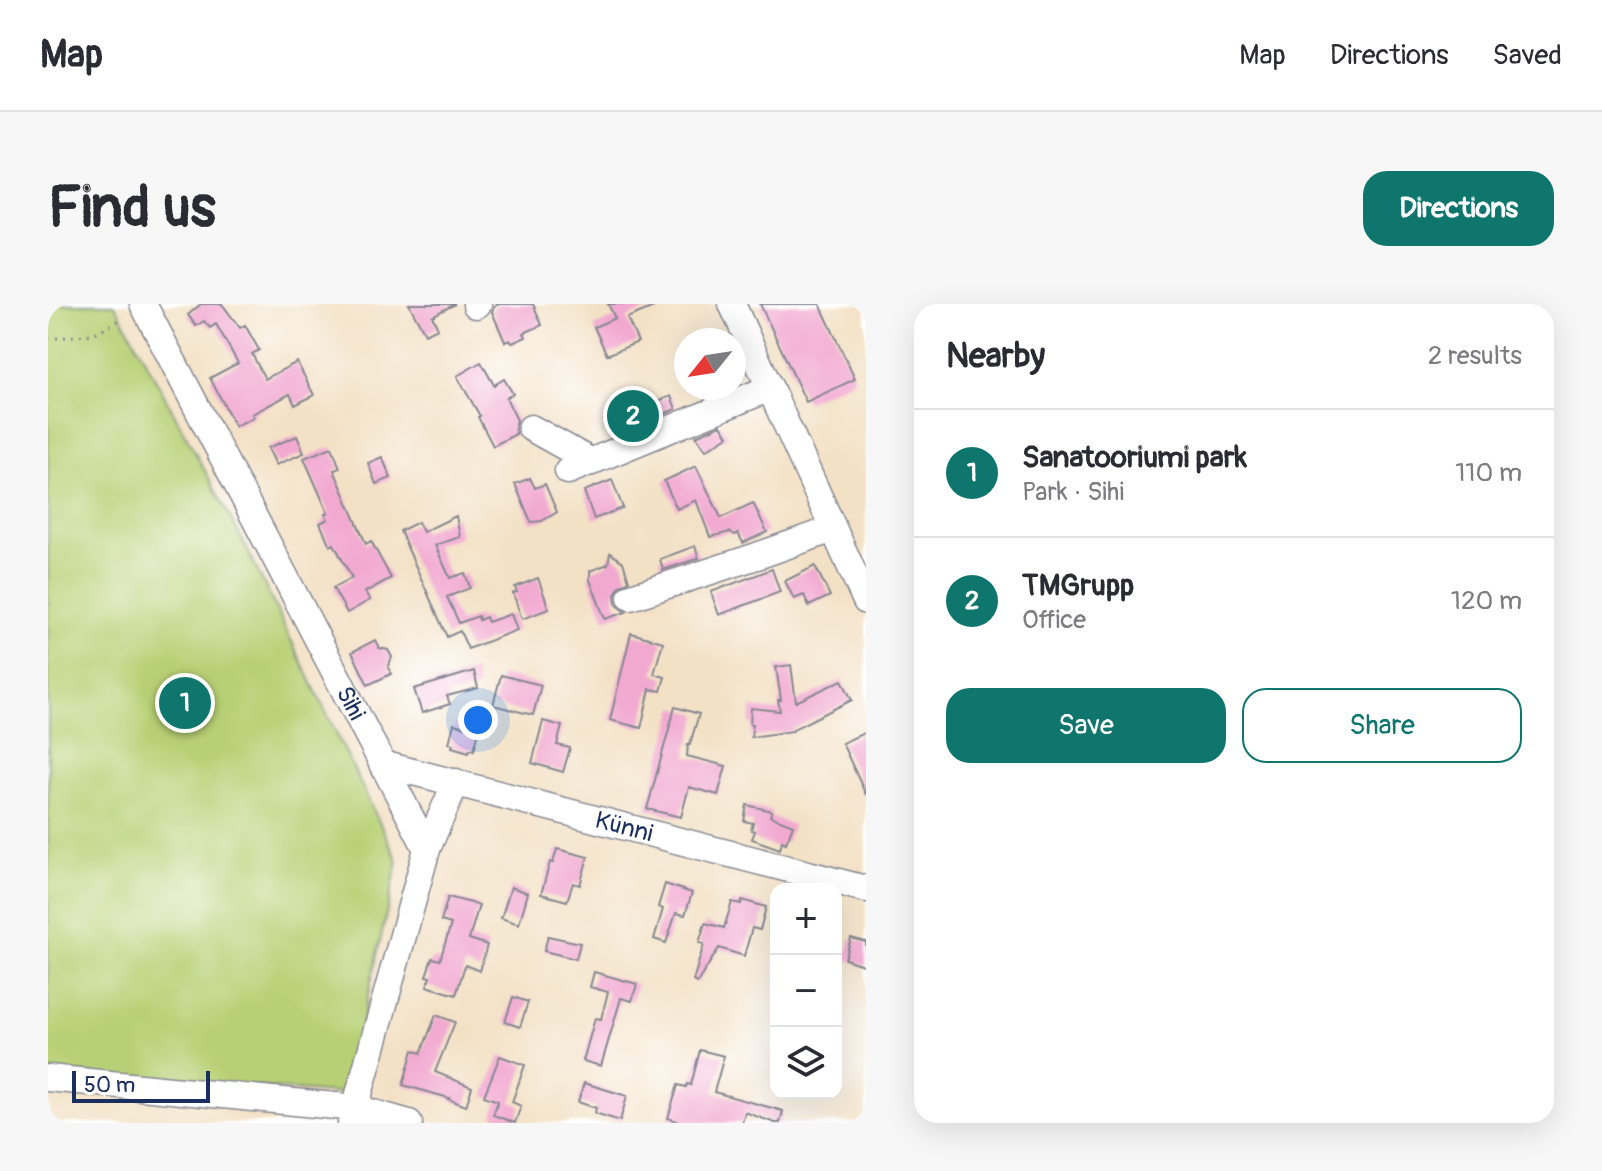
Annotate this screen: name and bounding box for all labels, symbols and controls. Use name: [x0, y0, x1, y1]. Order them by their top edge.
text: Map: [40, 31, 103, 79]
text: Map: [1239, 38, 1286, 73]
text: Directions: [1330, 38, 1449, 73]
text: Saved: [1493, 38, 1562, 73]
button: Directions: [1363, 171, 1554, 246]
text: Find us: [48, 174, 216, 243]
north arrow: [674, 328, 746, 400]
text: Nearby: [946, 335, 1045, 378]
text: 2 results: [1428, 340, 1522, 372]
pin: 2: [607, 386, 659, 446]
text: Sanatooriumi park: [1022, 439, 1247, 476]
text: 1: [967, 457, 977, 489]
text: 110 m: [1455, 457, 1522, 489]
text: Park · Sihi: [1022, 476, 1124, 508]
text: TMGrupp: [1022, 567, 1134, 604]
text: 2: [965, 585, 979, 617]
text: 120 m: [1451, 585, 1522, 617]
text: Office: [1022, 604, 1086, 636]
pin: 1: [159, 673, 211, 733]
street label: Sihi: [330, 681, 372, 725]
button: Save: [946, 688, 1226, 763]
button: Share: [1242, 688, 1522, 763]
your location: [458, 700, 498, 740]
street label: Künni: [592, 805, 656, 848]
map controls: [770, 883, 842, 1099]
button: +: [770, 883, 842, 955]
button: −: [770, 955, 842, 1027]
button: layers: [770, 1027, 842, 1099]
scale bar: [72, 1067, 210, 1103]
text: 50 m: [84, 1071, 135, 1099]

